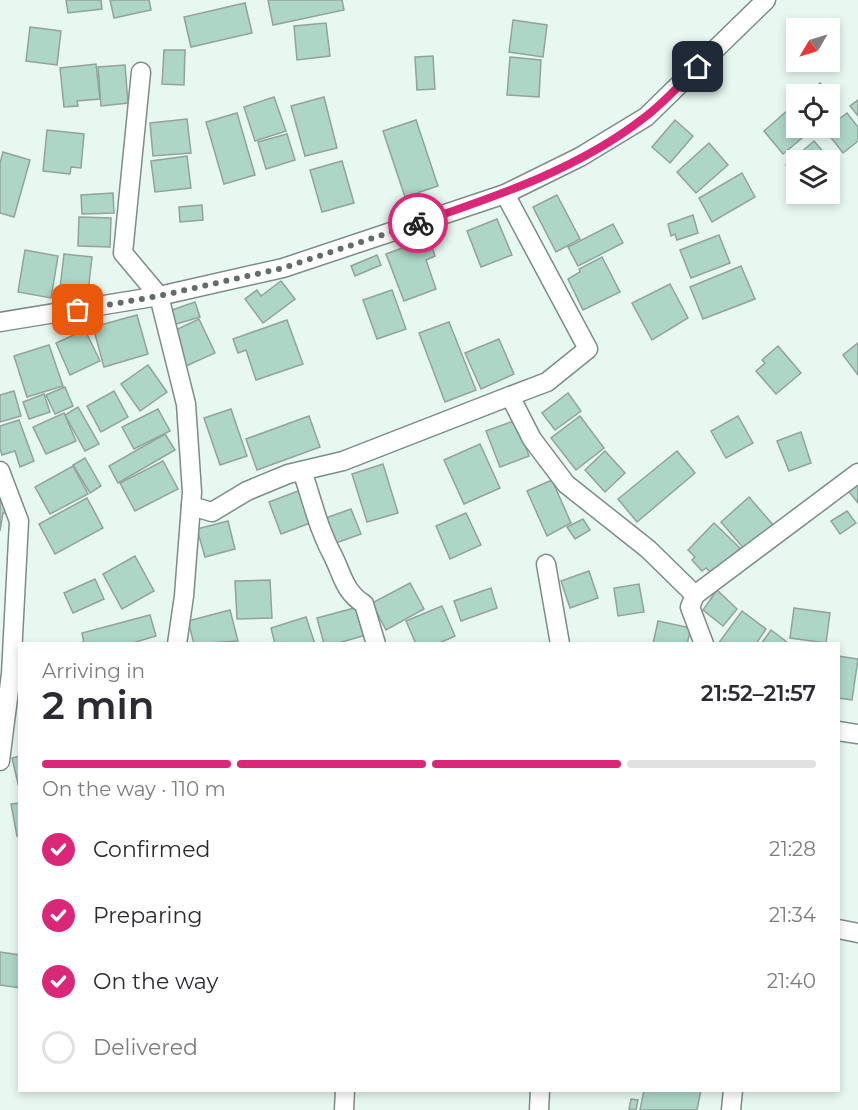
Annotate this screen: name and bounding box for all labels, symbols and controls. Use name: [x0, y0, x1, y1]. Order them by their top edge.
north arrow: [786, 18, 840, 72]
map controls: [786, 18, 840, 204]
pin: [672, 41, 723, 92]
icon: home: [681, 50, 714, 83]
button: locate: [786, 84, 840, 138]
button: layers: [786, 150, 840, 204]
courier: [388, 193, 448, 253]
icon: bike: [402, 207, 435, 240]
pin: [52, 284, 103, 335]
icon: bag: [61, 293, 94, 326]
text: Arriving in: [42, 659, 145, 683]
text: 21:52–21:57: [701, 680, 816, 707]
text: 2 min: [42, 681, 155, 729]
text: On the way · 110 m: [42, 777, 226, 801]
icon: check: [42, 833, 75, 866]
text: Confirmed: [93, 836, 210, 863]
text: 21:28: [769, 837, 816, 861]
icon: check: [42, 899, 75, 932]
text: Preparing: [93, 902, 202, 929]
text: 21:34: [769, 903, 816, 927]
icon: check: [42, 965, 75, 998]
text: On the way: [93, 968, 218, 995]
text: 21:40: [767, 969, 816, 993]
text: Delivered: [93, 1034, 198, 1061]

